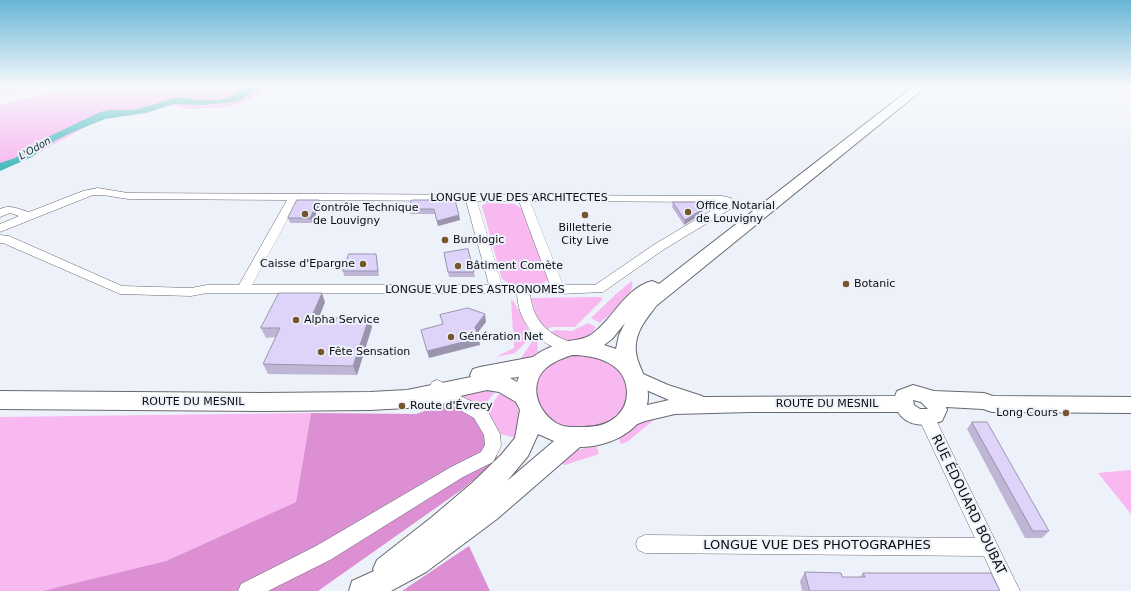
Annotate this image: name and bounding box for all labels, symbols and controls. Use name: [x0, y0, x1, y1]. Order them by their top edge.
water label: L'Odon: [17, 135, 53, 163]
street label: LONGUE VUE DES ARCHITECTES: [430, 191, 608, 205]
place label: Office Notarial de Louvigny: [696, 199, 775, 225]
place label: Contrôle Technique de Louvigny: [313, 201, 418, 227]
marker: Office Notarial de Louvigny: [683, 207, 693, 217]
marker: Contrôle Technique de Louvigny: [300, 209, 310, 219]
marker: Billetterie City Live: [580, 210, 590, 220]
place label: Billetterie City Live: [558, 221, 612, 247]
place label: Burologic: [453, 233, 504, 247]
marker: Burologic: [440, 235, 450, 245]
place label: Caisse d'Epargne: [260, 257, 355, 271]
marker: Caisse d'Epargne: [358, 259, 368, 269]
place label: Bâtiment Comète: [466, 259, 563, 273]
marker: Bâtiment Comète: [453, 261, 463, 271]
place label: Botanic: [854, 277, 895, 291]
marker: Botanic: [841, 279, 851, 289]
street label: LONGUE VUE DES ASTRONOMES: [385, 283, 565, 297]
place label: Alpha Service: [304, 313, 379, 327]
marker: Alpha Service: [291, 315, 301, 325]
place label: Génération Net: [459, 330, 543, 344]
marker: Génération Net: [446, 332, 456, 342]
place label: Fête Sensation: [329, 345, 410, 359]
marker: Fête Sensation: [316, 347, 326, 357]
street label: ROUTE DU MESNIL: [142, 395, 244, 409]
street label: ROUTE DU MESNIL: [776, 397, 878, 411]
place label: Route d'Évrecy: [410, 399, 492, 413]
marker: Route d'Évrecy: [397, 401, 407, 411]
place label: Long Cours: [996, 406, 1058, 420]
marker: Long Cours: [1061, 408, 1071, 418]
street label: RUE ÉDOUARD BOUBAT: [927, 432, 1009, 578]
street label: LONGUE VUE DES PHOTOGRAPHES: [703, 538, 931, 554]

